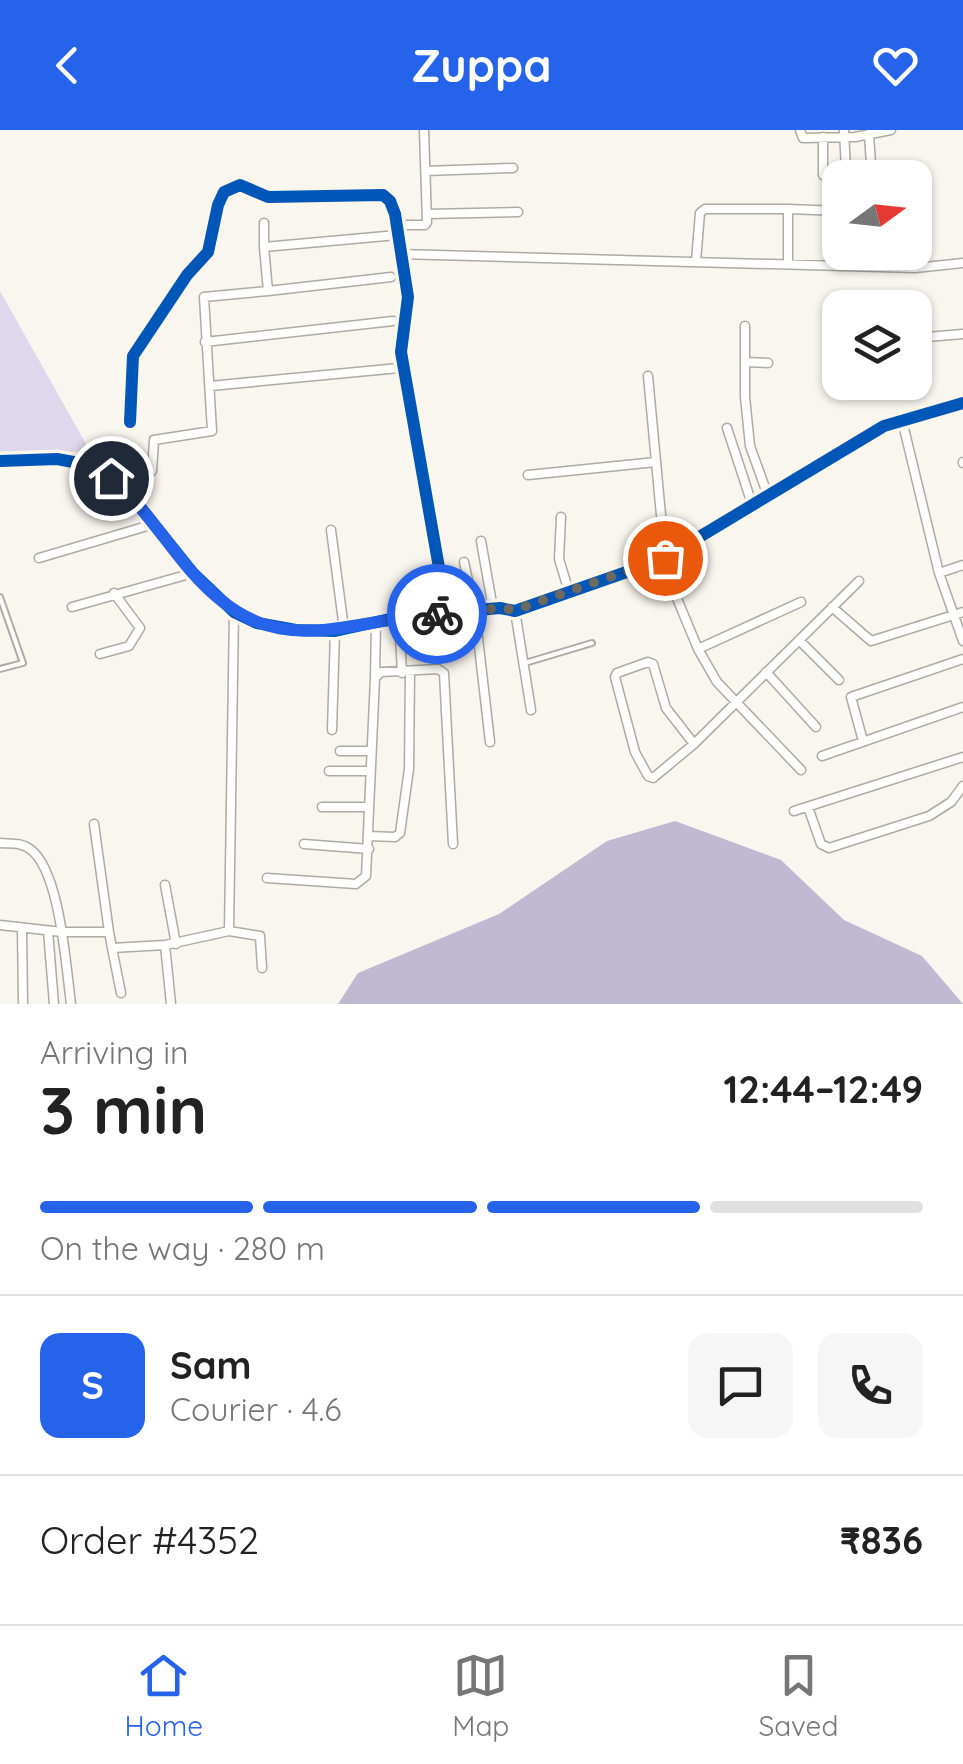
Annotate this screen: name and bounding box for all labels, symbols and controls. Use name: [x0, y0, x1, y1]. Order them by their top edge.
text: Zuppa: [411, 37, 552, 93]
icon: back: [40, 38, 95, 93]
icon: heart: [868, 38, 923, 93]
north arrow: [822, 160, 932, 270]
map controls: [822, 160, 932, 400]
button: layers: [822, 290, 932, 400]
pin: [69, 436, 154, 521]
icon: home: [84, 451, 139, 506]
pin: [623, 516, 708, 601]
icon: bag: [638, 531, 693, 586]
courier: [387, 564, 487, 664]
icon: bike: [410, 587, 465, 642]
text: Arriving in: [40, 1032, 189, 1072]
text: 12:44–12:49: [723, 1065, 923, 1113]
text: 3 min: [40, 1069, 207, 1150]
text: On the way · 280 m: [40, 1228, 325, 1268]
button: chat: [688, 1333, 793, 1438]
button: phone: [818, 1333, 923, 1438]
text: Sam: [170, 1341, 252, 1389]
text: S: [81, 1361, 104, 1409]
text: Courier · 4.6: [170, 1389, 342, 1429]
text: Order #4352: [40, 1516, 259, 1564]
text: ₹836: [840, 1516, 923, 1564]
tab: Home: [125, 1648, 203, 1743]
tab: Map: [452, 1648, 509, 1743]
tab: Saved: [759, 1648, 838, 1743]

